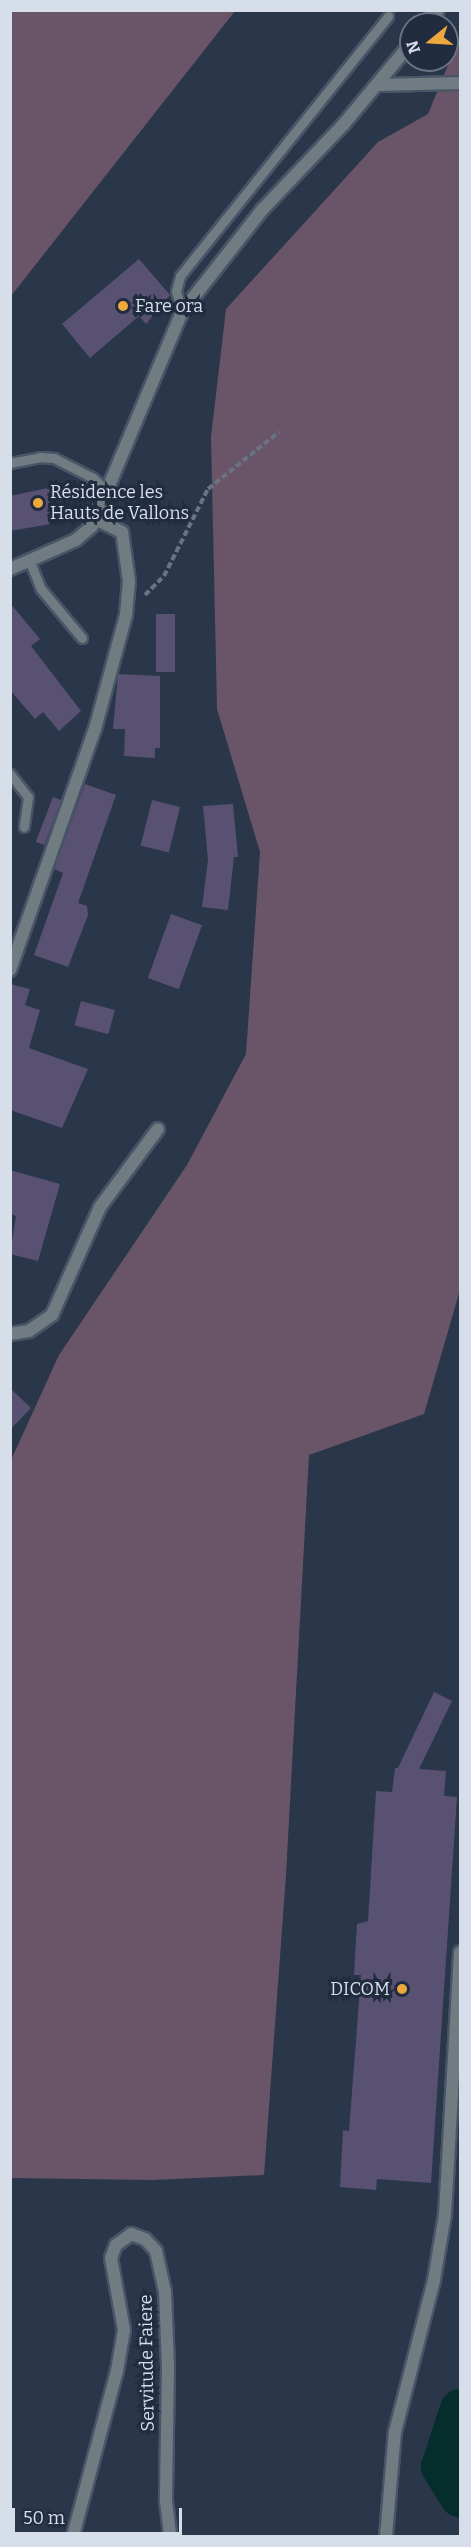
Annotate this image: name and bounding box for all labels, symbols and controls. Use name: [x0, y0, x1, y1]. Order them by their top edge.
north arrow: [399, 12, 459, 72]
text: N: [402, 38, 424, 56]
place label: Fare ora: [135, 295, 203, 317]
marker: Fare ora: [116, 299, 130, 313]
place label: Résidence les Hauts de Vallons: [50, 482, 189, 524]
marker: Résidence les Hauts de Vallons: [31, 496, 45, 510]
place label: DICOM: [330, 1978, 390, 2000]
marker: DICOM: [395, 1982, 409, 1996]
street label: Servitude Faiere: [135, 2294, 159, 2432]
scale bar: [15, 2496, 184, 2534]
text: 50 m: [23, 2507, 65, 2529]

